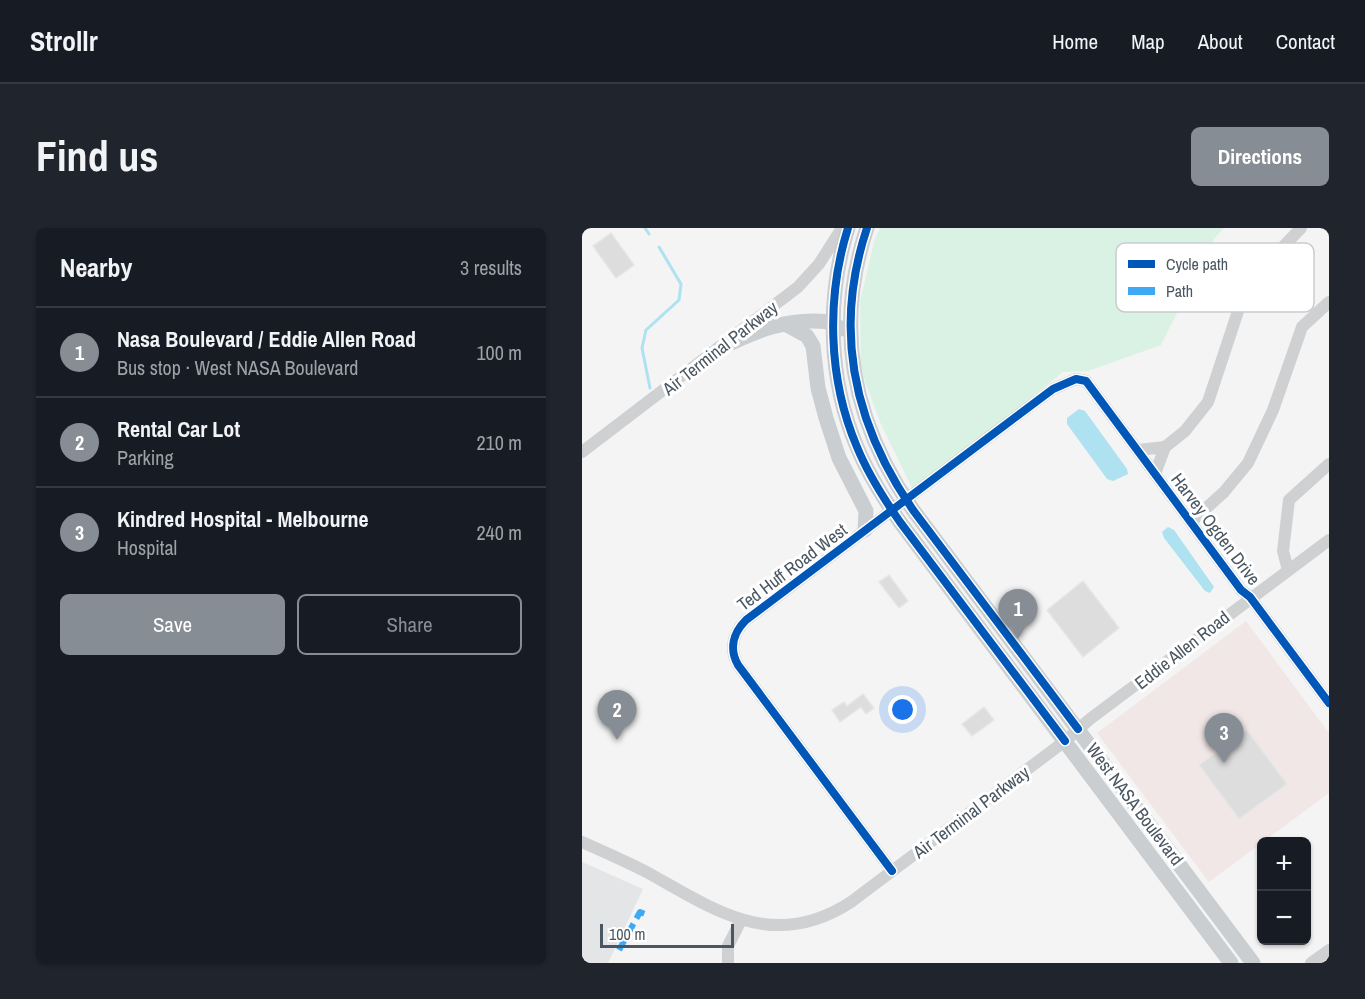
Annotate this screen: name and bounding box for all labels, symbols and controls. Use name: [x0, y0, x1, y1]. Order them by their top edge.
text: Strollr: [30, 22, 98, 60]
text: Home: [1052, 27, 1098, 56]
text: Map: [1131, 27, 1165, 56]
text: About: [1198, 27, 1243, 56]
text: Contact: [1276, 27, 1335, 56]
button: Directions: [1191, 127, 1329, 186]
text: Find us: [36, 128, 158, 184]
legend: [1116, 243, 1314, 312]
text: Nearby: [60, 250, 132, 285]
text: Cycle path: [1166, 253, 1228, 275]
text: 3 results: [460, 254, 522, 281]
text: Path: [1166, 280, 1193, 302]
street label: Air Terminal Parkway: [656, 295, 783, 402]
text: Nasa Boulevard / Eddie Allen Road: [117, 324, 416, 354]
text: 1: [75, 339, 84, 366]
text: 100 m: [476, 339, 522, 366]
text: Bus stop · West NASA Boulevard: [117, 354, 358, 381]
text: Rental Car Lot: [117, 414, 240, 444]
text: 2: [75, 429, 84, 456]
text: 210 m: [476, 429, 522, 456]
text: Parking: [117, 444, 174, 471]
street label: Harvey Ogden Drive: [1166, 468, 1266, 590]
text: Kindred Hospital - Melbourne: [117, 504, 369, 534]
street label: Ted Huff Road West: [732, 517, 852, 617]
text: 3: [75, 519, 84, 546]
text: 240 m: [476, 519, 522, 546]
text: Hospital: [117, 534, 177, 561]
pin: 1: [998, 590, 1038, 639]
button: Save: [60, 594, 285, 655]
button: Share: [297, 594, 522, 655]
street label: Eddie Allen Road: [1129, 605, 1235, 695]
pin: 2: [597, 690, 636, 740]
your location: [888, 695, 917, 724]
pin: 3: [1204, 714, 1244, 763]
street label: West NASA Boulevard: [1081, 738, 1189, 870]
street label: Air Terminal Parkway: [907, 760, 1035, 865]
map controls: [1257, 837, 1311, 945]
button: +: [1257, 837, 1311, 891]
button: −: [1257, 891, 1311, 945]
scale bar: [600, 921, 734, 948]
text: 100 m: [609, 923, 645, 945]

